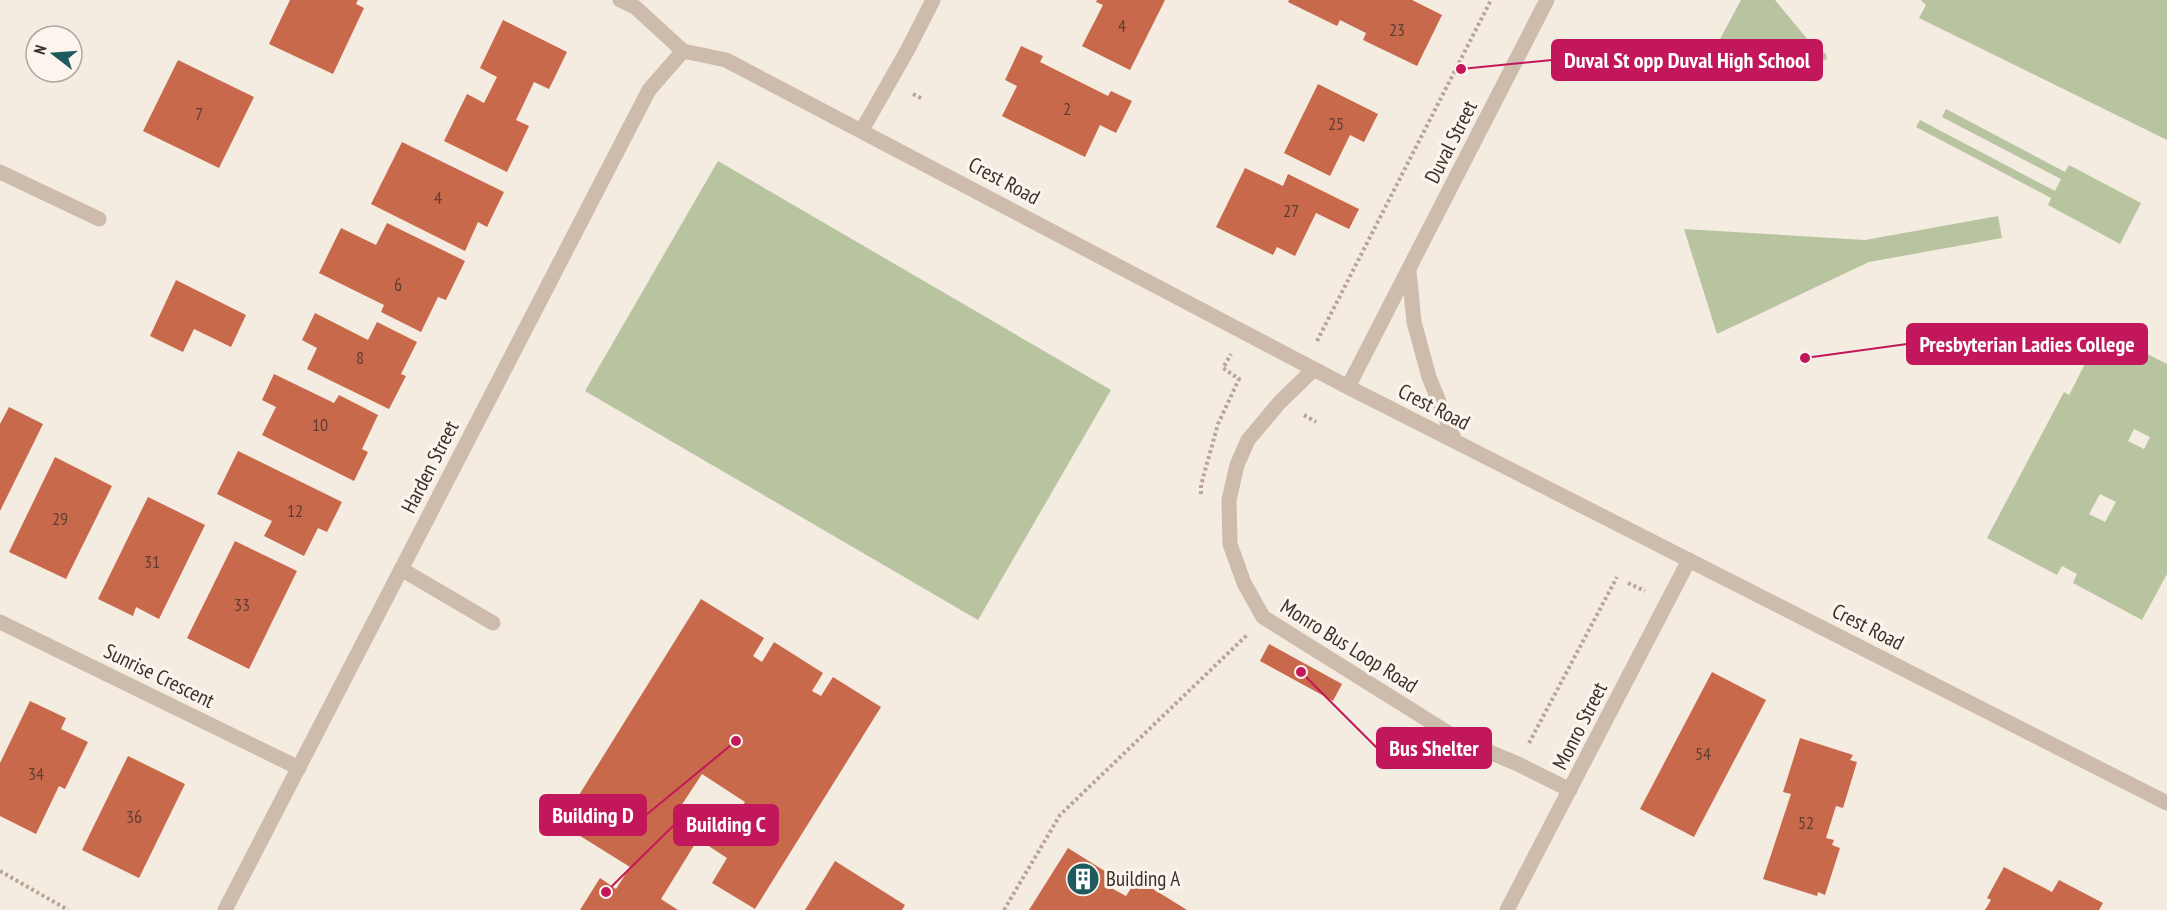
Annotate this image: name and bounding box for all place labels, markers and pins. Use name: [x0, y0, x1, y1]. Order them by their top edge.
callout: Duval St opp Duval High School: [1552, 40, 1822, 80]
callout: Presbyterian Ladies College: [1907, 324, 2147, 364]
callout: Bus Shelter: [1377, 728, 1491, 768]
callout: Building D: [540, 795, 646, 835]
callout: Building C: [674, 805, 778, 845]
building icon: Building A: [1065, 861, 1101, 897]
place label: Building A: [1106, 865, 1180, 892]

